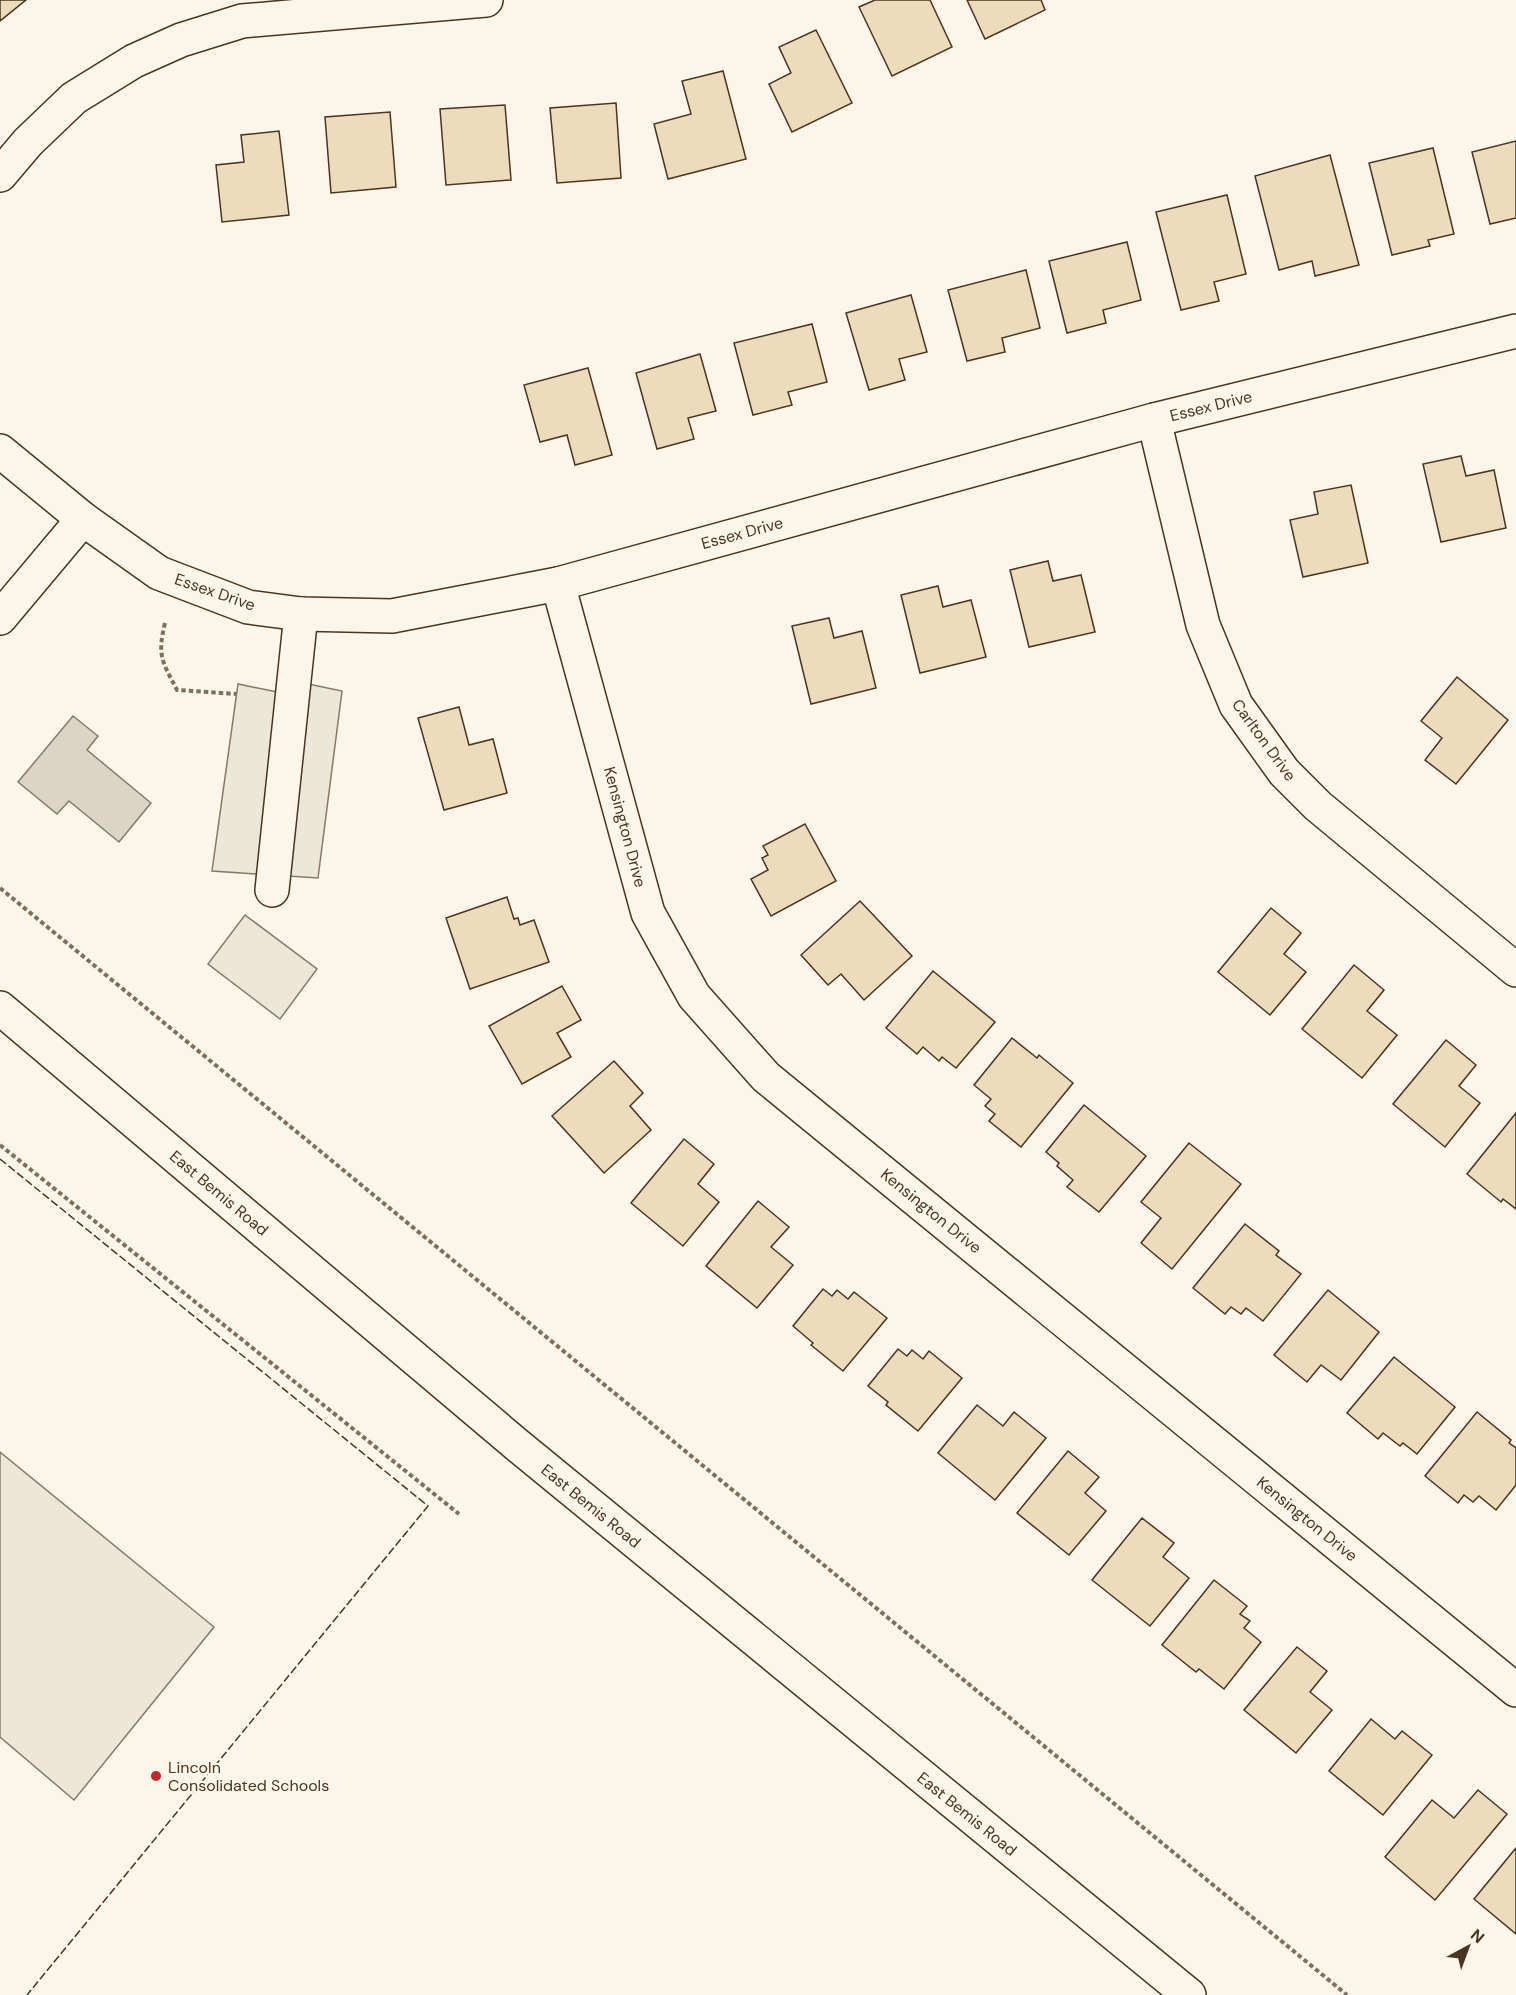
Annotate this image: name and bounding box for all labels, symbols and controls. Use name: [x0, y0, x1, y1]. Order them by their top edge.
street label: Essex Drive: [1168, 386, 1254, 426]
street label: Essex Drive: [699, 512, 785, 554]
street label: Essex Drive: [172, 568, 258, 616]
street label: Carlton Drive: [1227, 695, 1301, 785]
street label: Kensington Drive: [599, 764, 651, 890]
street label: East Bemis Road: [165, 1146, 273, 1240]
street label: Kensington Drive: [876, 1164, 986, 1258]
street label: East Bemis Road: [537, 1459, 645, 1553]
street label: Kensington Drive: [1252, 1472, 1362, 1566]
place label: Lincoln Consolidated Schools: [168, 1757, 329, 1796]
street label: East Bemis Road: [913, 1767, 1021, 1861]
marker: Lincoln Consolidated Schools: [149, 1769, 163, 1783]
north arrow: [1438, 1917, 1498, 1977]
text: N: [1466, 1924, 1489, 1948]

